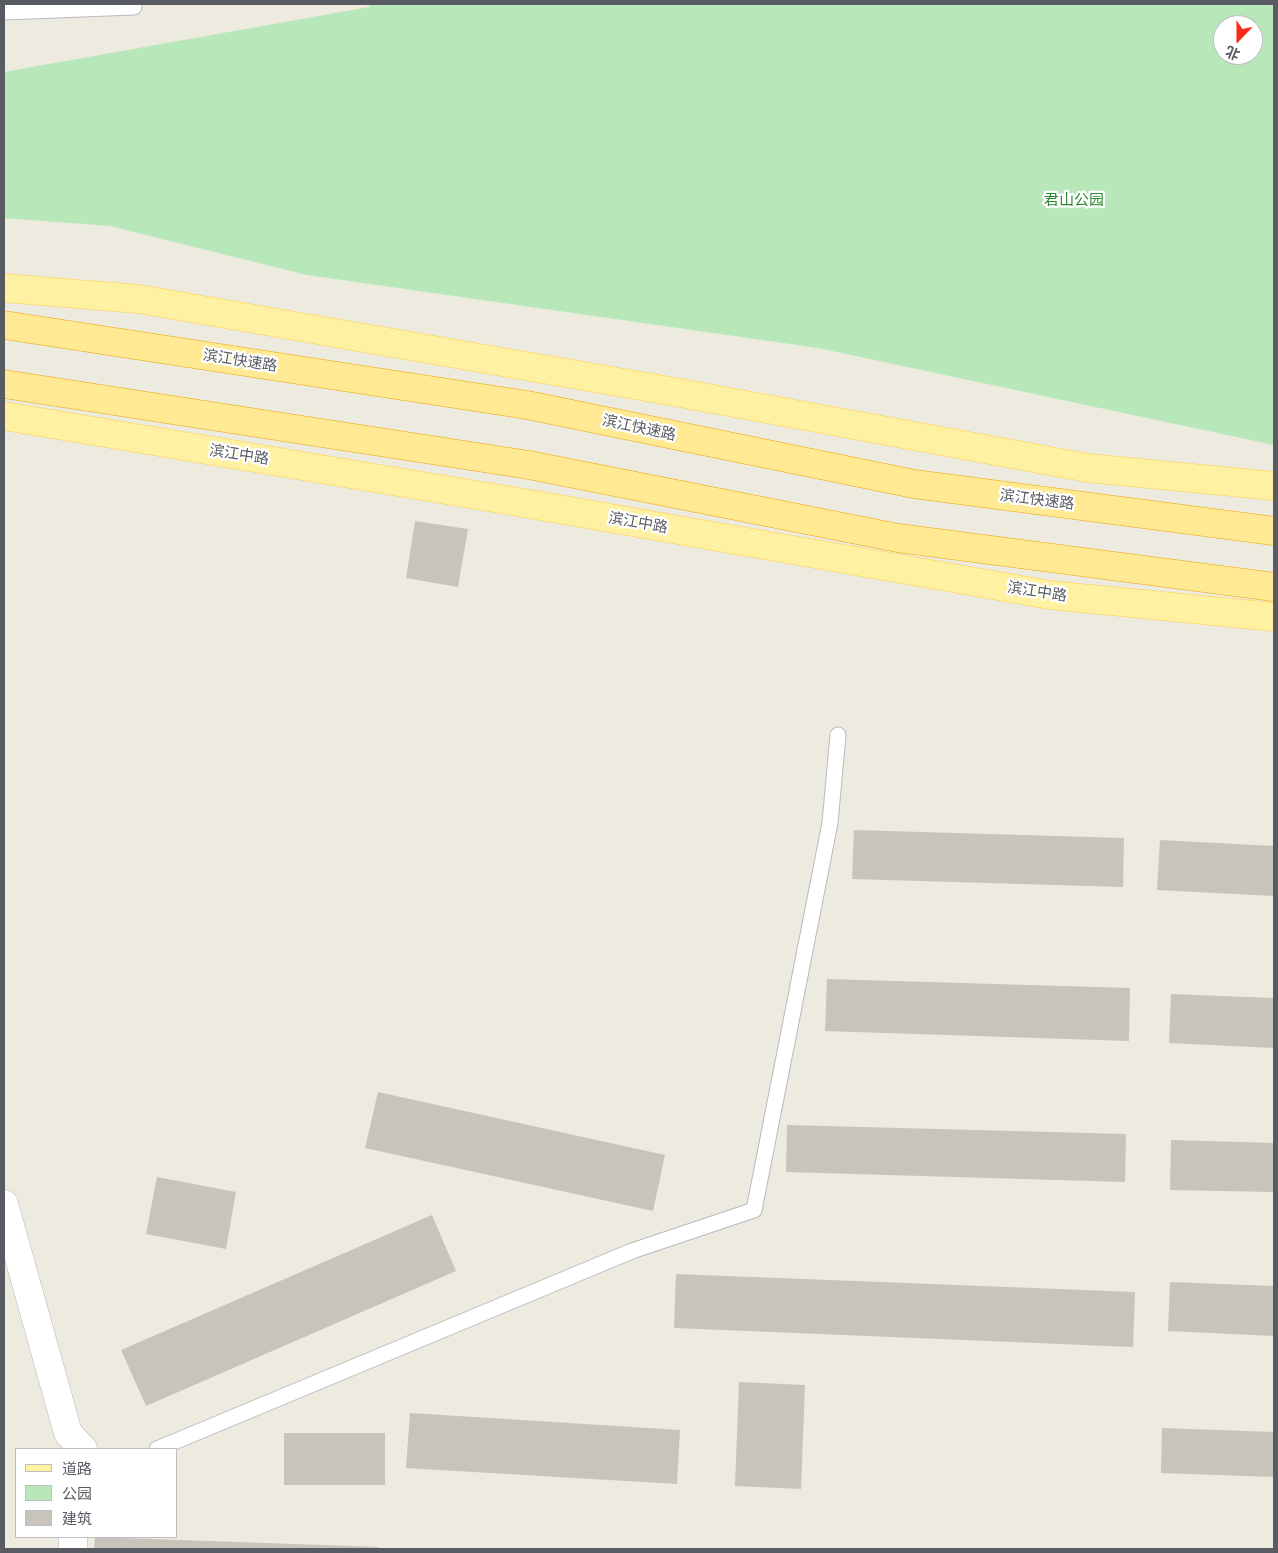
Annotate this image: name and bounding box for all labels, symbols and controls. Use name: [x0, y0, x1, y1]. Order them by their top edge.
north arrow: [1213, 15, 1263, 65]
text: 北: [1223, 42, 1243, 64]
park label: 君山公园: [1044, 192, 1104, 210]
street label: 滨江快速路: [202, 346, 278, 376]
street label: 滨江快速路: [600, 411, 678, 445]
street label: 滨江中路: [208, 441, 270, 469]
street label: 滨江快速路: [999, 486, 1075, 514]
street label: 滨江中路: [607, 509, 669, 537]
street label: 滨江中路: [1006, 578, 1068, 606]
legend: [15, 1448, 178, 1538]
text: 道路: [62, 1460, 92, 1478]
text: 公园: [62, 1485, 92, 1503]
text: 建筑: [62, 1510, 92, 1528]

